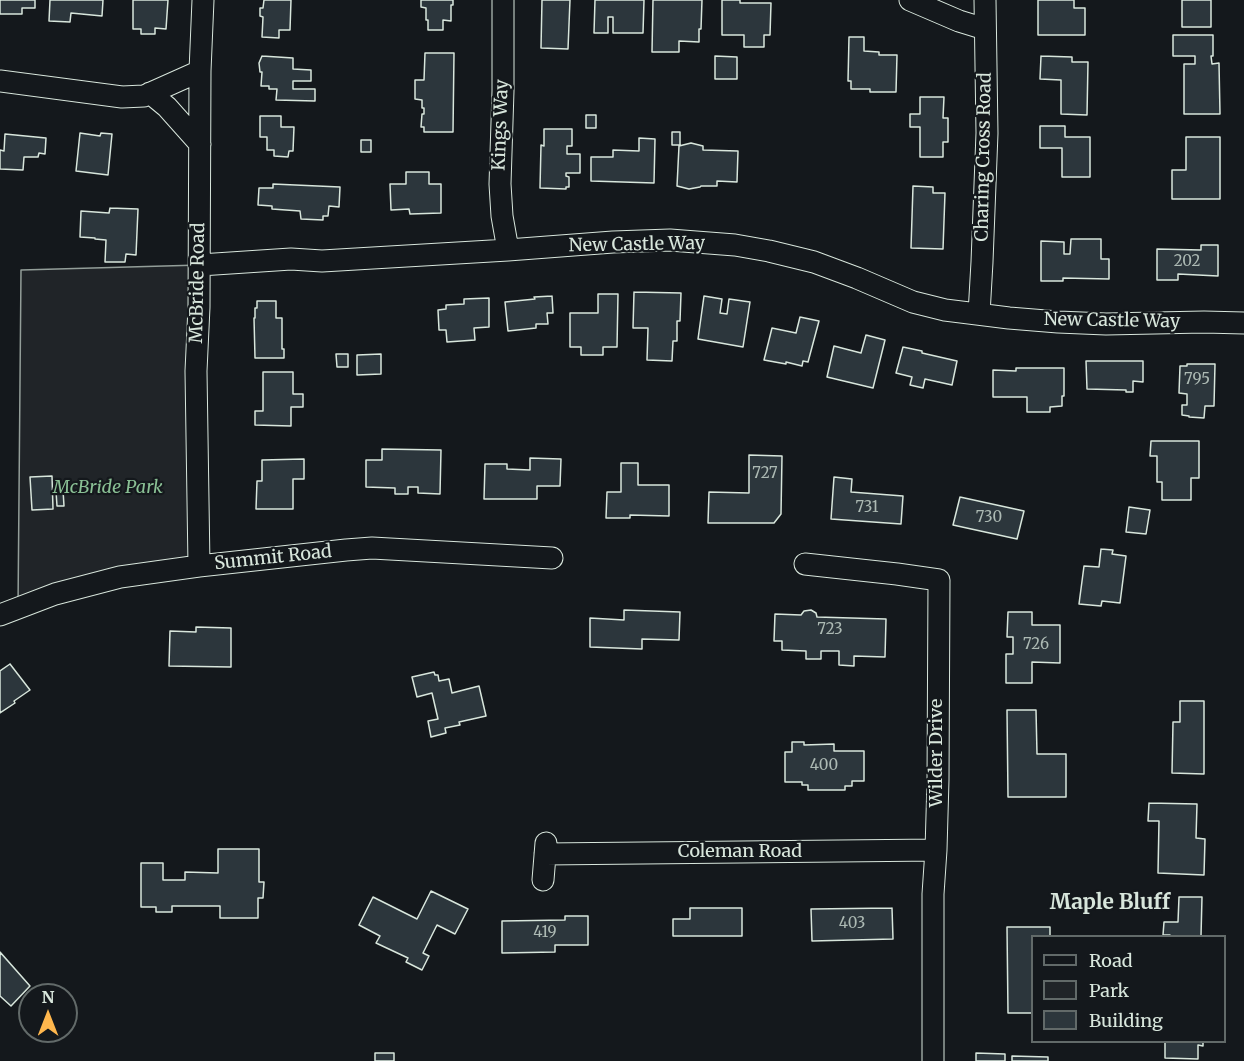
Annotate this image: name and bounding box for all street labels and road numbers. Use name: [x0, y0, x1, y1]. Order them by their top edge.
street label: Charing Cross Road: [972, 72, 996, 242]
street label: Kings Way: [489, 79, 513, 171]
street label: McBride Road: [186, 222, 210, 344]
street label: New Castle Way: [569, 233, 705, 257]
street label: New Castle Way: [1044, 309, 1180, 333]
street label: Summit Road: [213, 541, 333, 575]
street label: Wilder Drive: [926, 699, 948, 807]
street label: Coleman Road: [678, 841, 802, 863]

